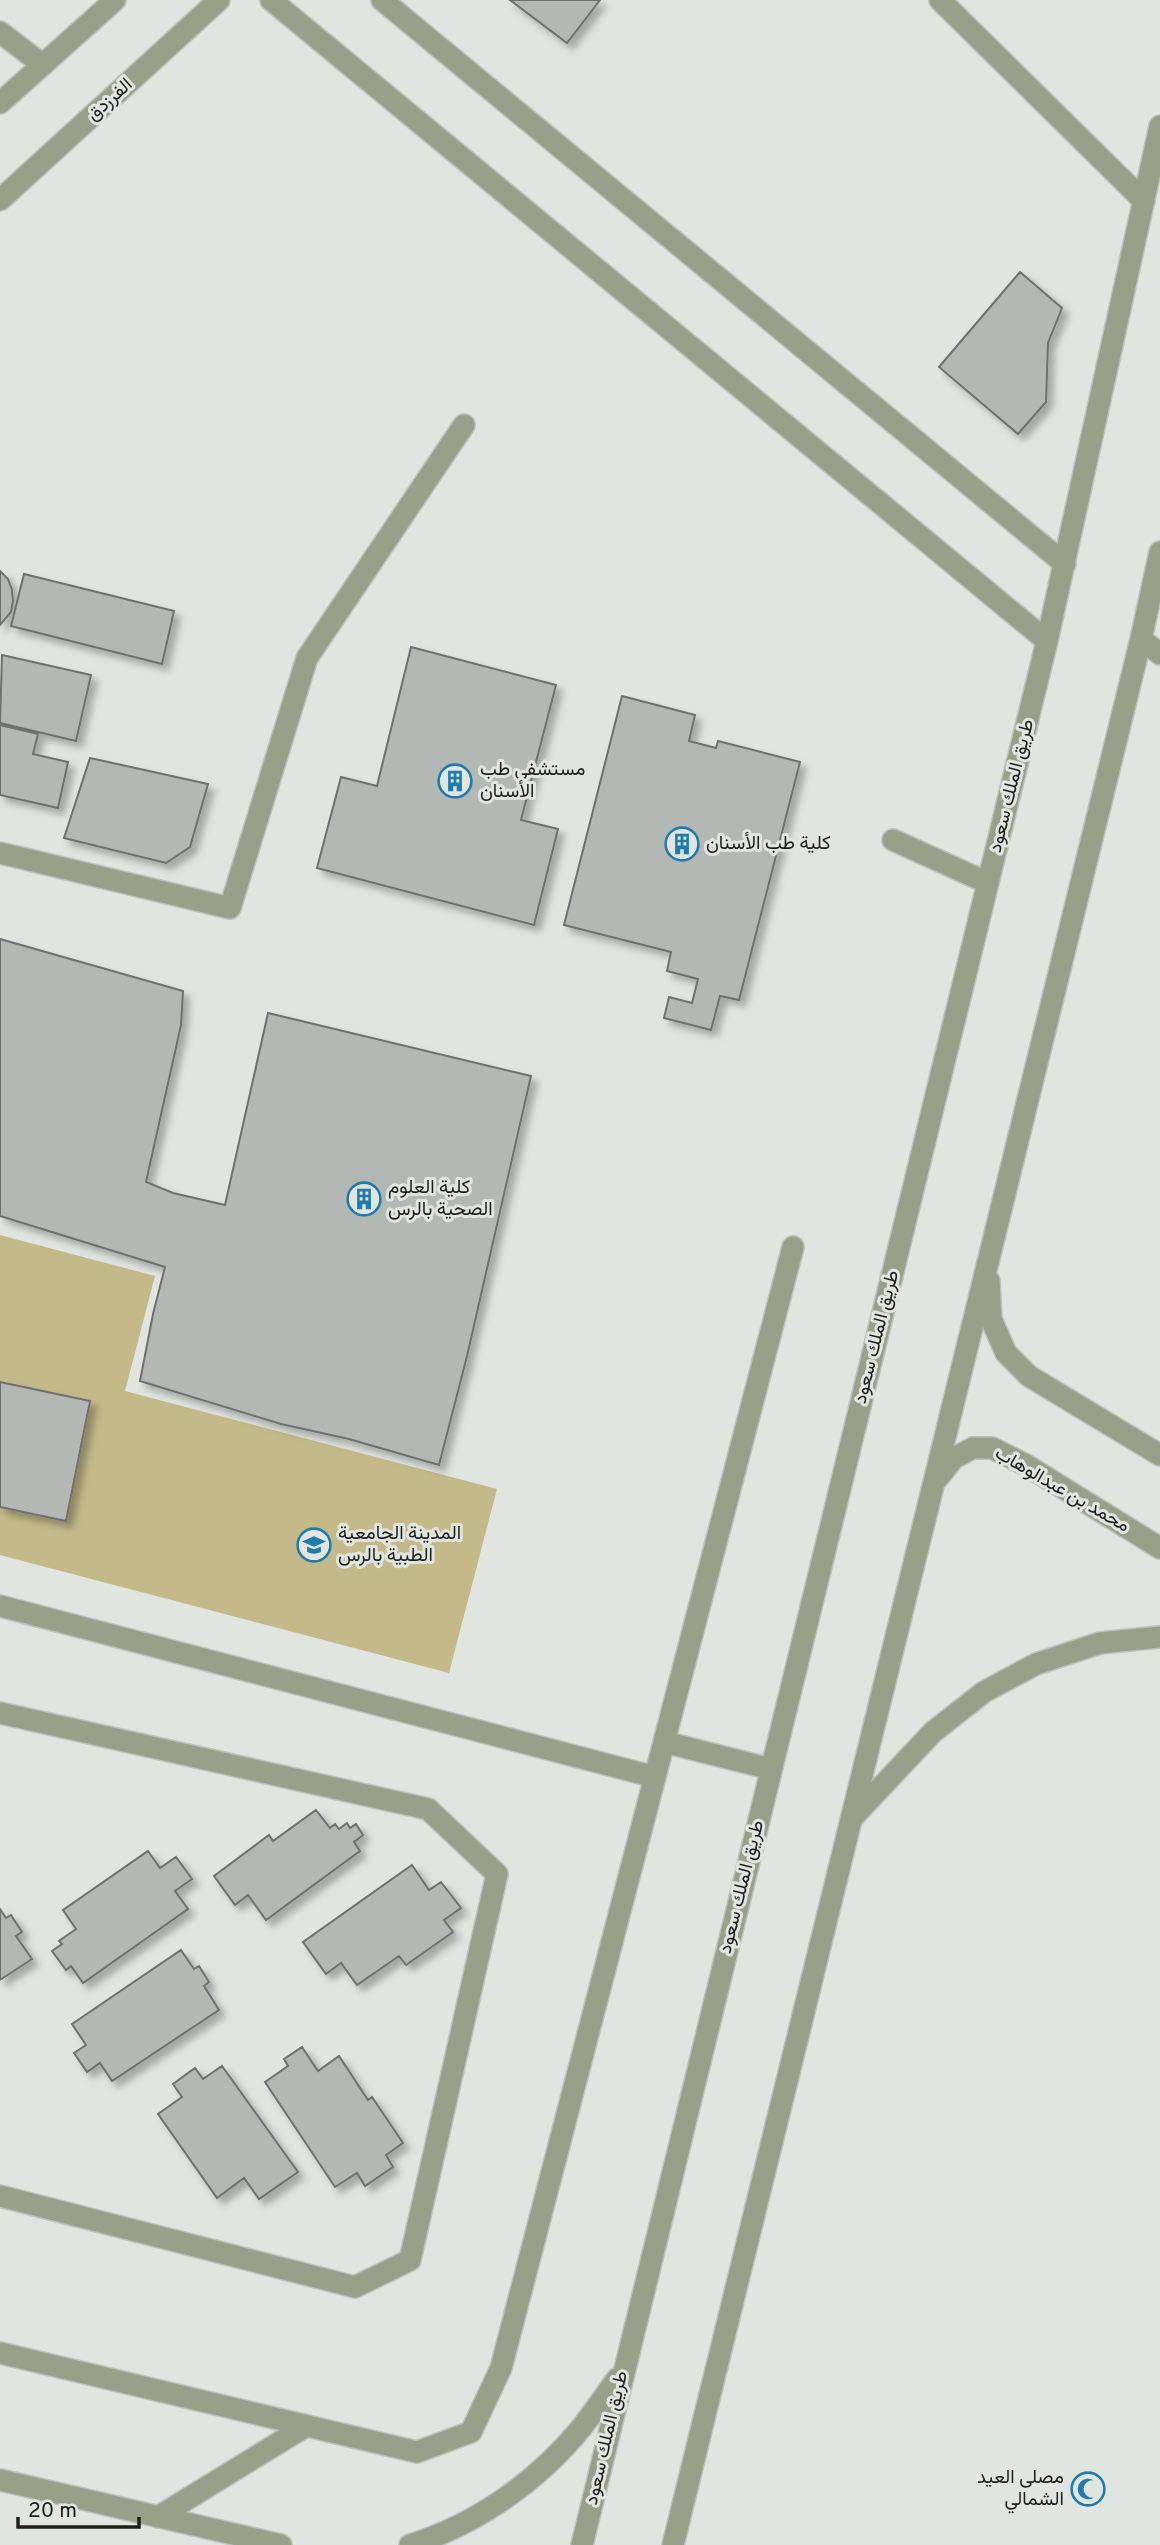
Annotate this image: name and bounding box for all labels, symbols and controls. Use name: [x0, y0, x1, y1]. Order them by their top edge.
street label: الفرزدق: [82, 73, 138, 127]
street label: طريق الملك سعود: [984, 717, 1040, 855]
place label: مستشفى طب الأسنان: [480, 758, 585, 804]
building icon: مستشفى طب الأسنان: [436, 762, 474, 800]
building icon: كلية طب الأسنان: [663, 825, 701, 863]
place label: كلية طب الأسنان: [706, 832, 831, 856]
place label: كلية العلوم الصحية بالرس: [388, 1176, 493, 1222]
building icon: كلية العلوم الصحية بالرس: [345, 1180, 383, 1218]
street label: طريق الملك سعود: [849, 1268, 905, 1406]
street label: محمد بن عبدالوهاب: [990, 1442, 1134, 1538]
place label: المدينة الجامعية الطبية بالرس: [338, 1522, 461, 1568]
school or university icon: المدينة الجامعية الطبية بالرس: [295, 1526, 333, 1564]
street label: طريق الملك سعود: [714, 1818, 770, 1956]
street label: طريق الملك سعود: [580, 2369, 634, 2507]
place label: مصلى العيد الشمالي: [977, 2466, 1064, 2514]
mosque icon: مصلى العيد الشمالي: [1069, 2470, 1107, 2508]
scale bar: [18, 2486, 138, 2530]
text: 20 m: [28, 2498, 77, 2525]

